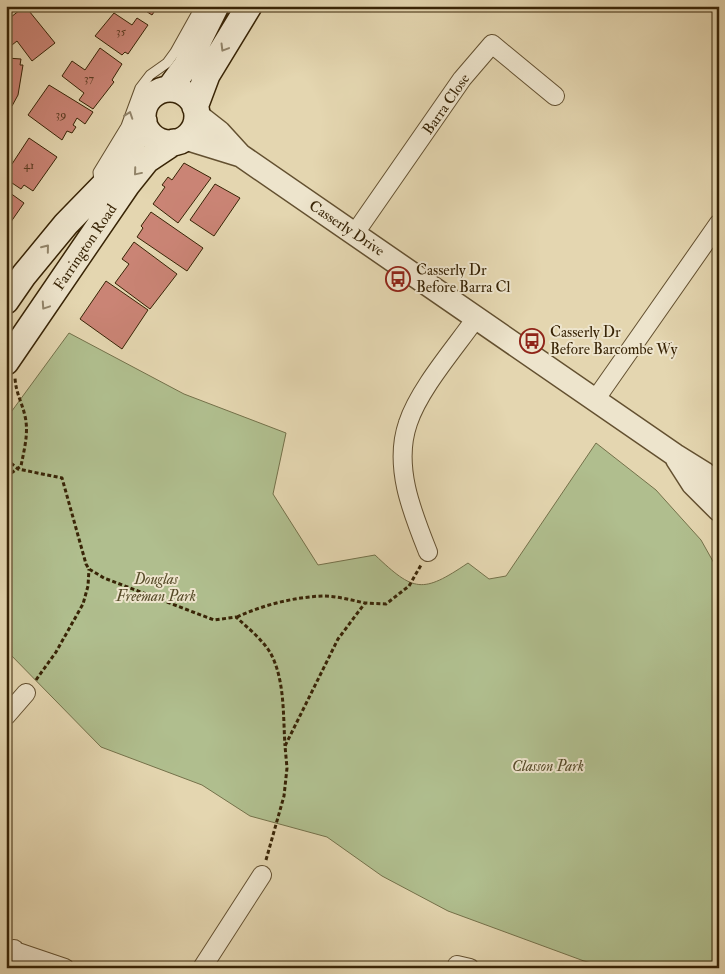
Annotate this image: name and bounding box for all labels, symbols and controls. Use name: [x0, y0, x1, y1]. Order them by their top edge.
house number: 35: [116, 24, 127, 39]
one-way arrow: [221, 42, 230, 51]
street label: Barra Close: [419, 70, 474, 138]
house number: 37: [84, 71, 95, 86]
house number: 39: [56, 107, 66, 122]
one-way arrow: [124, 111, 134, 120]
house number: 41: [24, 158, 34, 173]
one-way arrow: [134, 167, 143, 176]
street label: Casserly Drive: [305, 196, 388, 261]
street label: Farrington Road: [50, 200, 122, 294]
one-way arrow: [40, 245, 48, 254]
place label: Casserly Dr Before Barra Cl: [416, 261, 511, 297]
bus stop icon: Casserly Dr Before Barra Cl: [385, 266, 411, 292]
one-way arrow: [42, 300, 51, 310]
place label: Casserly Dr Before Barcombe Wy: [550, 323, 678, 359]
bus stop icon: Casserly Dr Before Barcombe Wy: [519, 328, 545, 354]
park label: Douglas Freeman Park: [115, 570, 196, 606]
park label: Classon Park: [512, 757, 584, 776]

